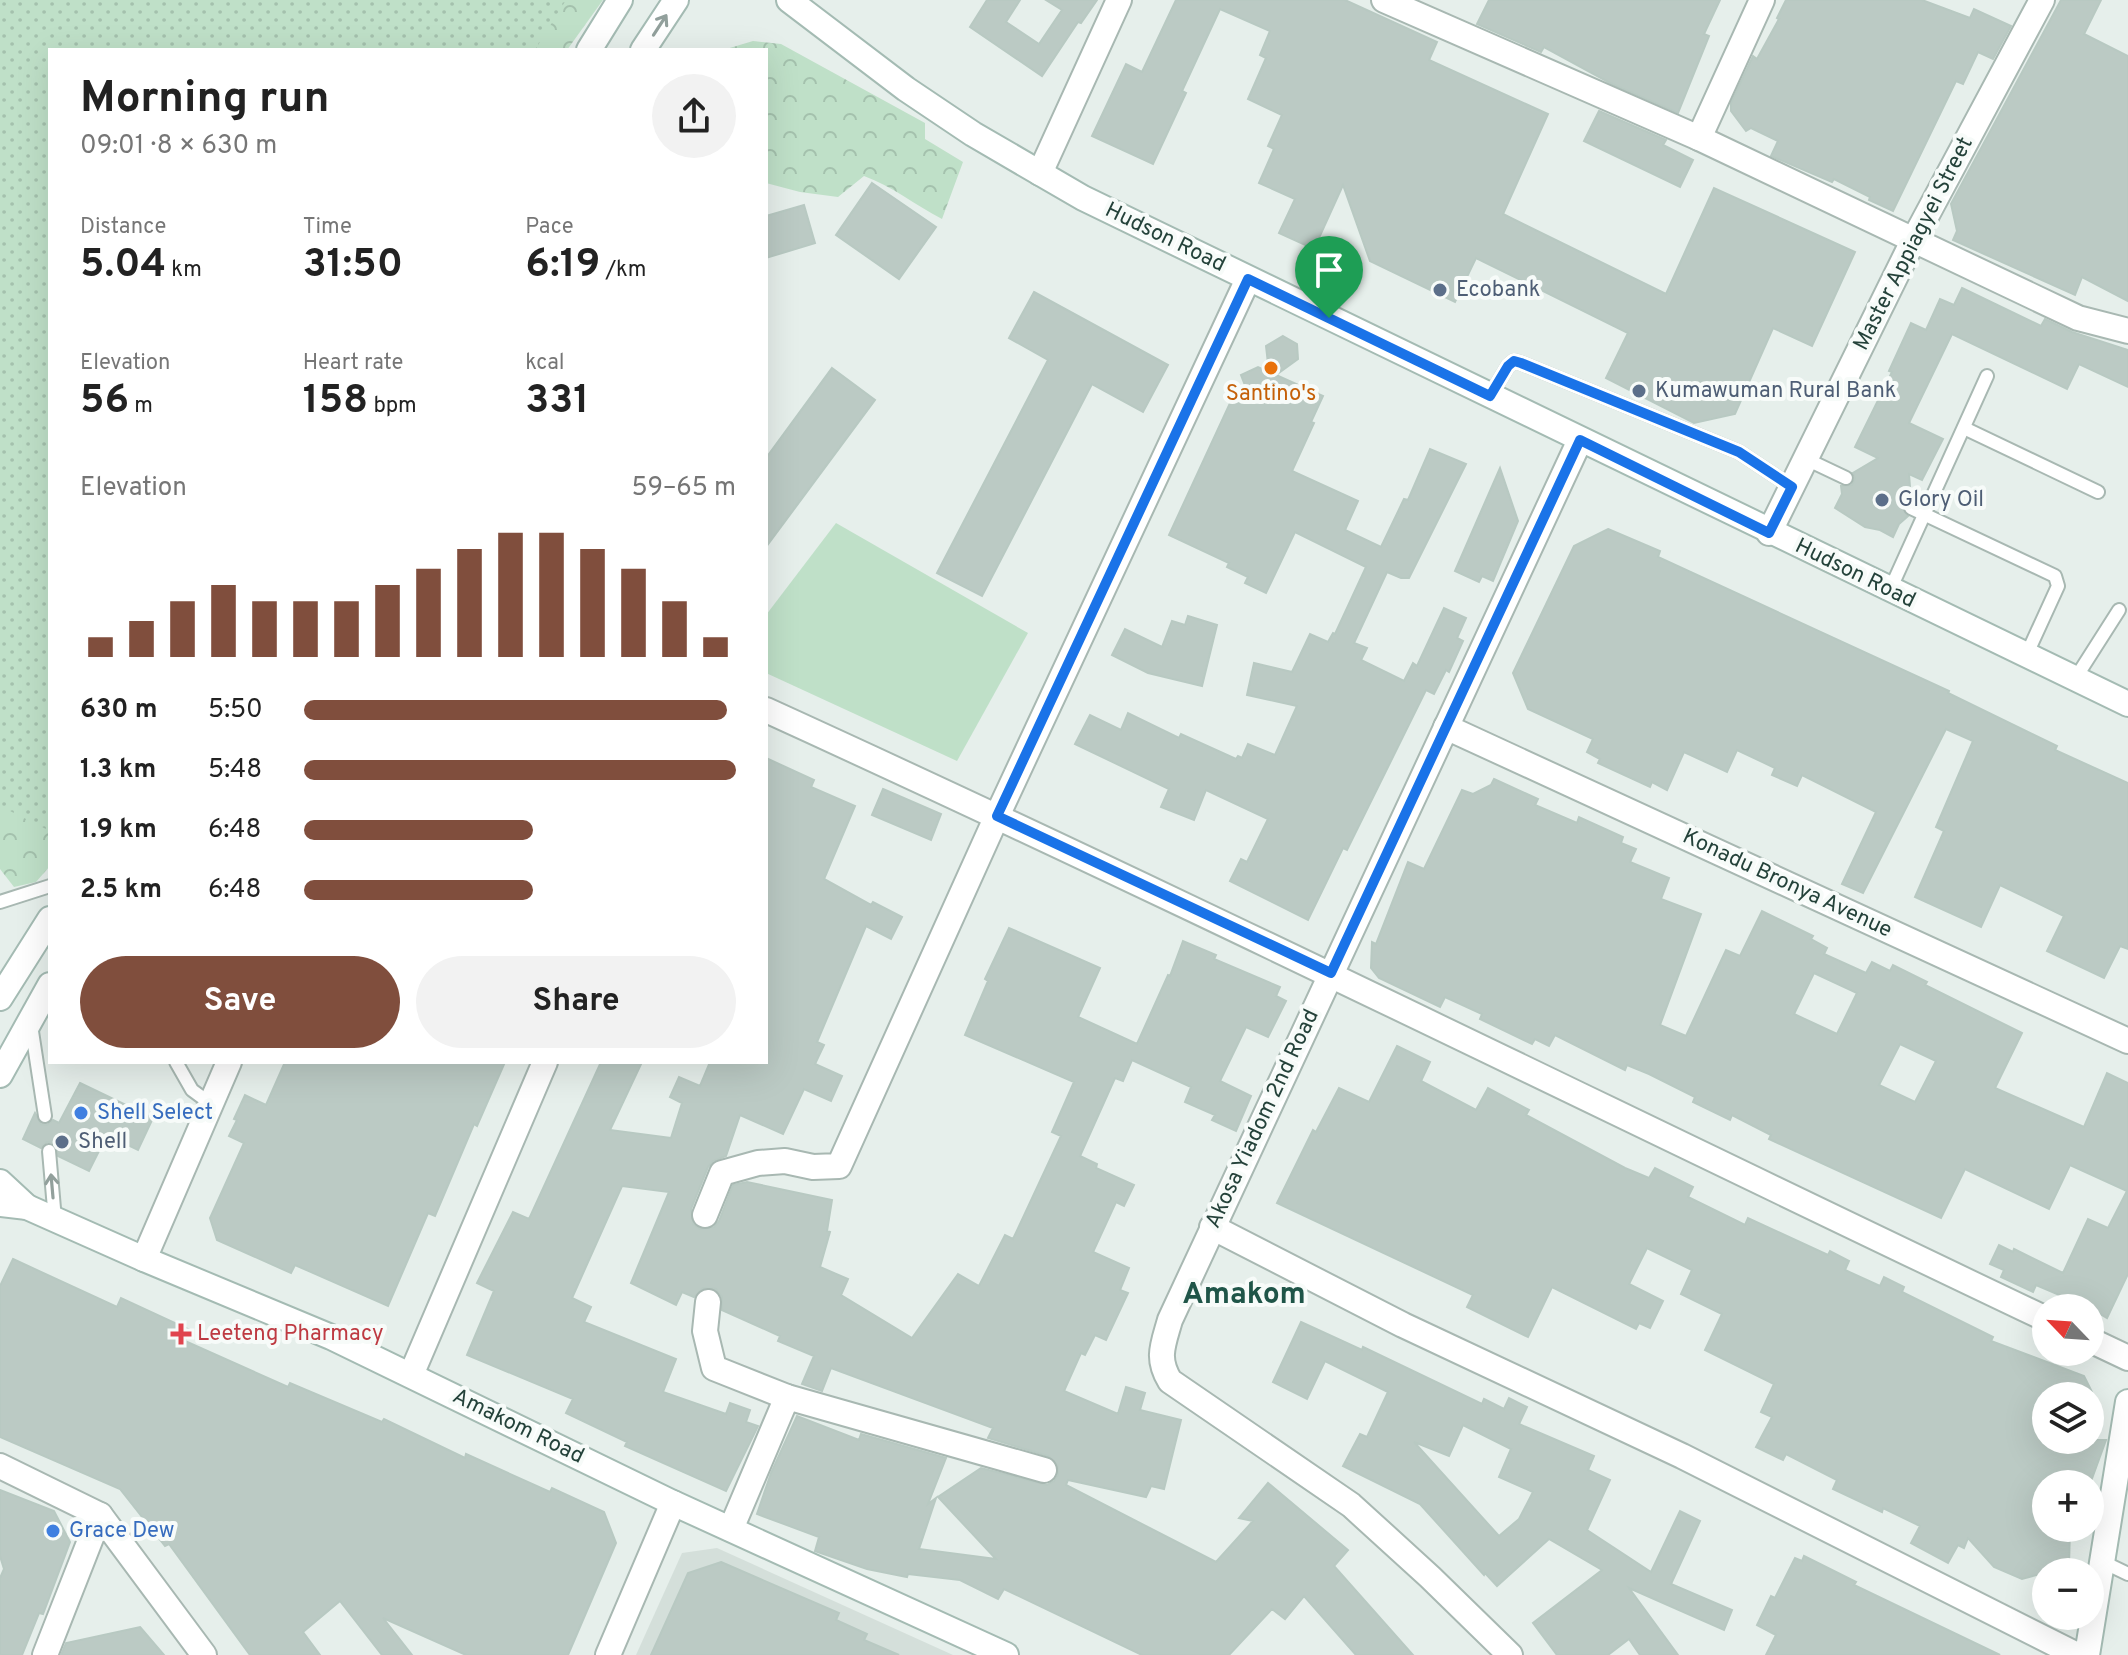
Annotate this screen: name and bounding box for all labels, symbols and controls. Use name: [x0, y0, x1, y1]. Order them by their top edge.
one-way arrow: [652, 14, 668, 37]
text: Morning run: [80, 72, 330, 128]
button: share: [652, 74, 736, 158]
text: 09:01 · 8 × 630 m: [80, 130, 277, 163]
street label: Master Appiagyei Street: [1848, 133, 1980, 355]
street label: Hudson Road: [1100, 197, 1230, 279]
text: Distance: [80, 214, 166, 241]
text: Time: [303, 214, 352, 241]
text: Pace: [525, 214, 574, 241]
pin: [1295, 236, 1363, 318]
text: 5.04: [80, 241, 166, 291]
text: 31:50: [303, 241, 403, 291]
text: 6:19: [525, 241, 600, 291]
icon: arrive: [1307, 248, 1351, 292]
text: km: [166, 257, 202, 284]
text: /km: [600, 257, 646, 284]
place label: Ecobank: [1456, 277, 1540, 304]
marker: Ecobank: [1431, 281, 1449, 299]
text: Elevation: [80, 350, 170, 377]
text: Heart rate: [303, 350, 403, 377]
text: kcal: [525, 350, 564, 377]
marker: Santino's: [1262, 359, 1280, 377]
text: 56: [80, 377, 129, 427]
text: 158: [303, 377, 368, 427]
text: 331: [525, 377, 589, 427]
place label: Kumawuman Rural Bank: [1655, 378, 1897, 405]
place label: Santino's: [1226, 381, 1316, 408]
marker: Kumawuman Rural Bank: [1630, 382, 1648, 400]
text: m: [129, 393, 153, 420]
text: bpm: [368, 393, 417, 420]
text: Elevation: [80, 472, 187, 505]
text: 59–65 m: [632, 472, 736, 505]
place label: Glory Oil: [1898, 487, 1984, 514]
marker: Glory Oil: [1873, 491, 1891, 509]
street label: Hudson Road: [1790, 533, 1920, 615]
text: 630 m: [80, 694, 158, 727]
text: 5:50: [208, 694, 263, 727]
text: 1.3 km: [80, 754, 156, 787]
text: 5:48: [208, 754, 262, 787]
text: 1.9 km: [80, 814, 157, 847]
text: 6:48: [208, 814, 261, 847]
street label: Konadu Bronya Avenue: [1678, 824, 1896, 944]
text: 2.5 km: [80, 874, 162, 907]
text: 6:48: [208, 874, 261, 907]
button: Save: [80, 956, 400, 1048]
button: Share: [416, 956, 736, 1048]
street label: Akosa Yiadom 2nd Road: [1200, 1005, 1326, 1233]
place label: Shell Select: [97, 1100, 213, 1127]
marker: Shell Select: [72, 1104, 90, 1122]
place label: Shell: [78, 1129, 127, 1156]
marker: Shell: [53, 1133, 71, 1151]
one-way arrow: [44, 1173, 59, 1200]
district label: Amakom: [1182, 1277, 1306, 1314]
north arrow: [2032, 1294, 2104, 1366]
map controls: [2032, 1294, 2104, 1630]
place label: Leeteng Pharmacy: [197, 1321, 384, 1348]
marker: Leeteng Pharmacy: [172, 1325, 190, 1343]
button: layers: [2032, 1382, 2104, 1454]
street label: Amakom Road: [448, 1383, 588, 1471]
button: +: [2032, 1470, 2104, 1542]
place label: Grace Dew: [69, 1518, 174, 1545]
marker: Grace Dew: [44, 1522, 62, 1540]
button: −: [2032, 1558, 2104, 1630]

